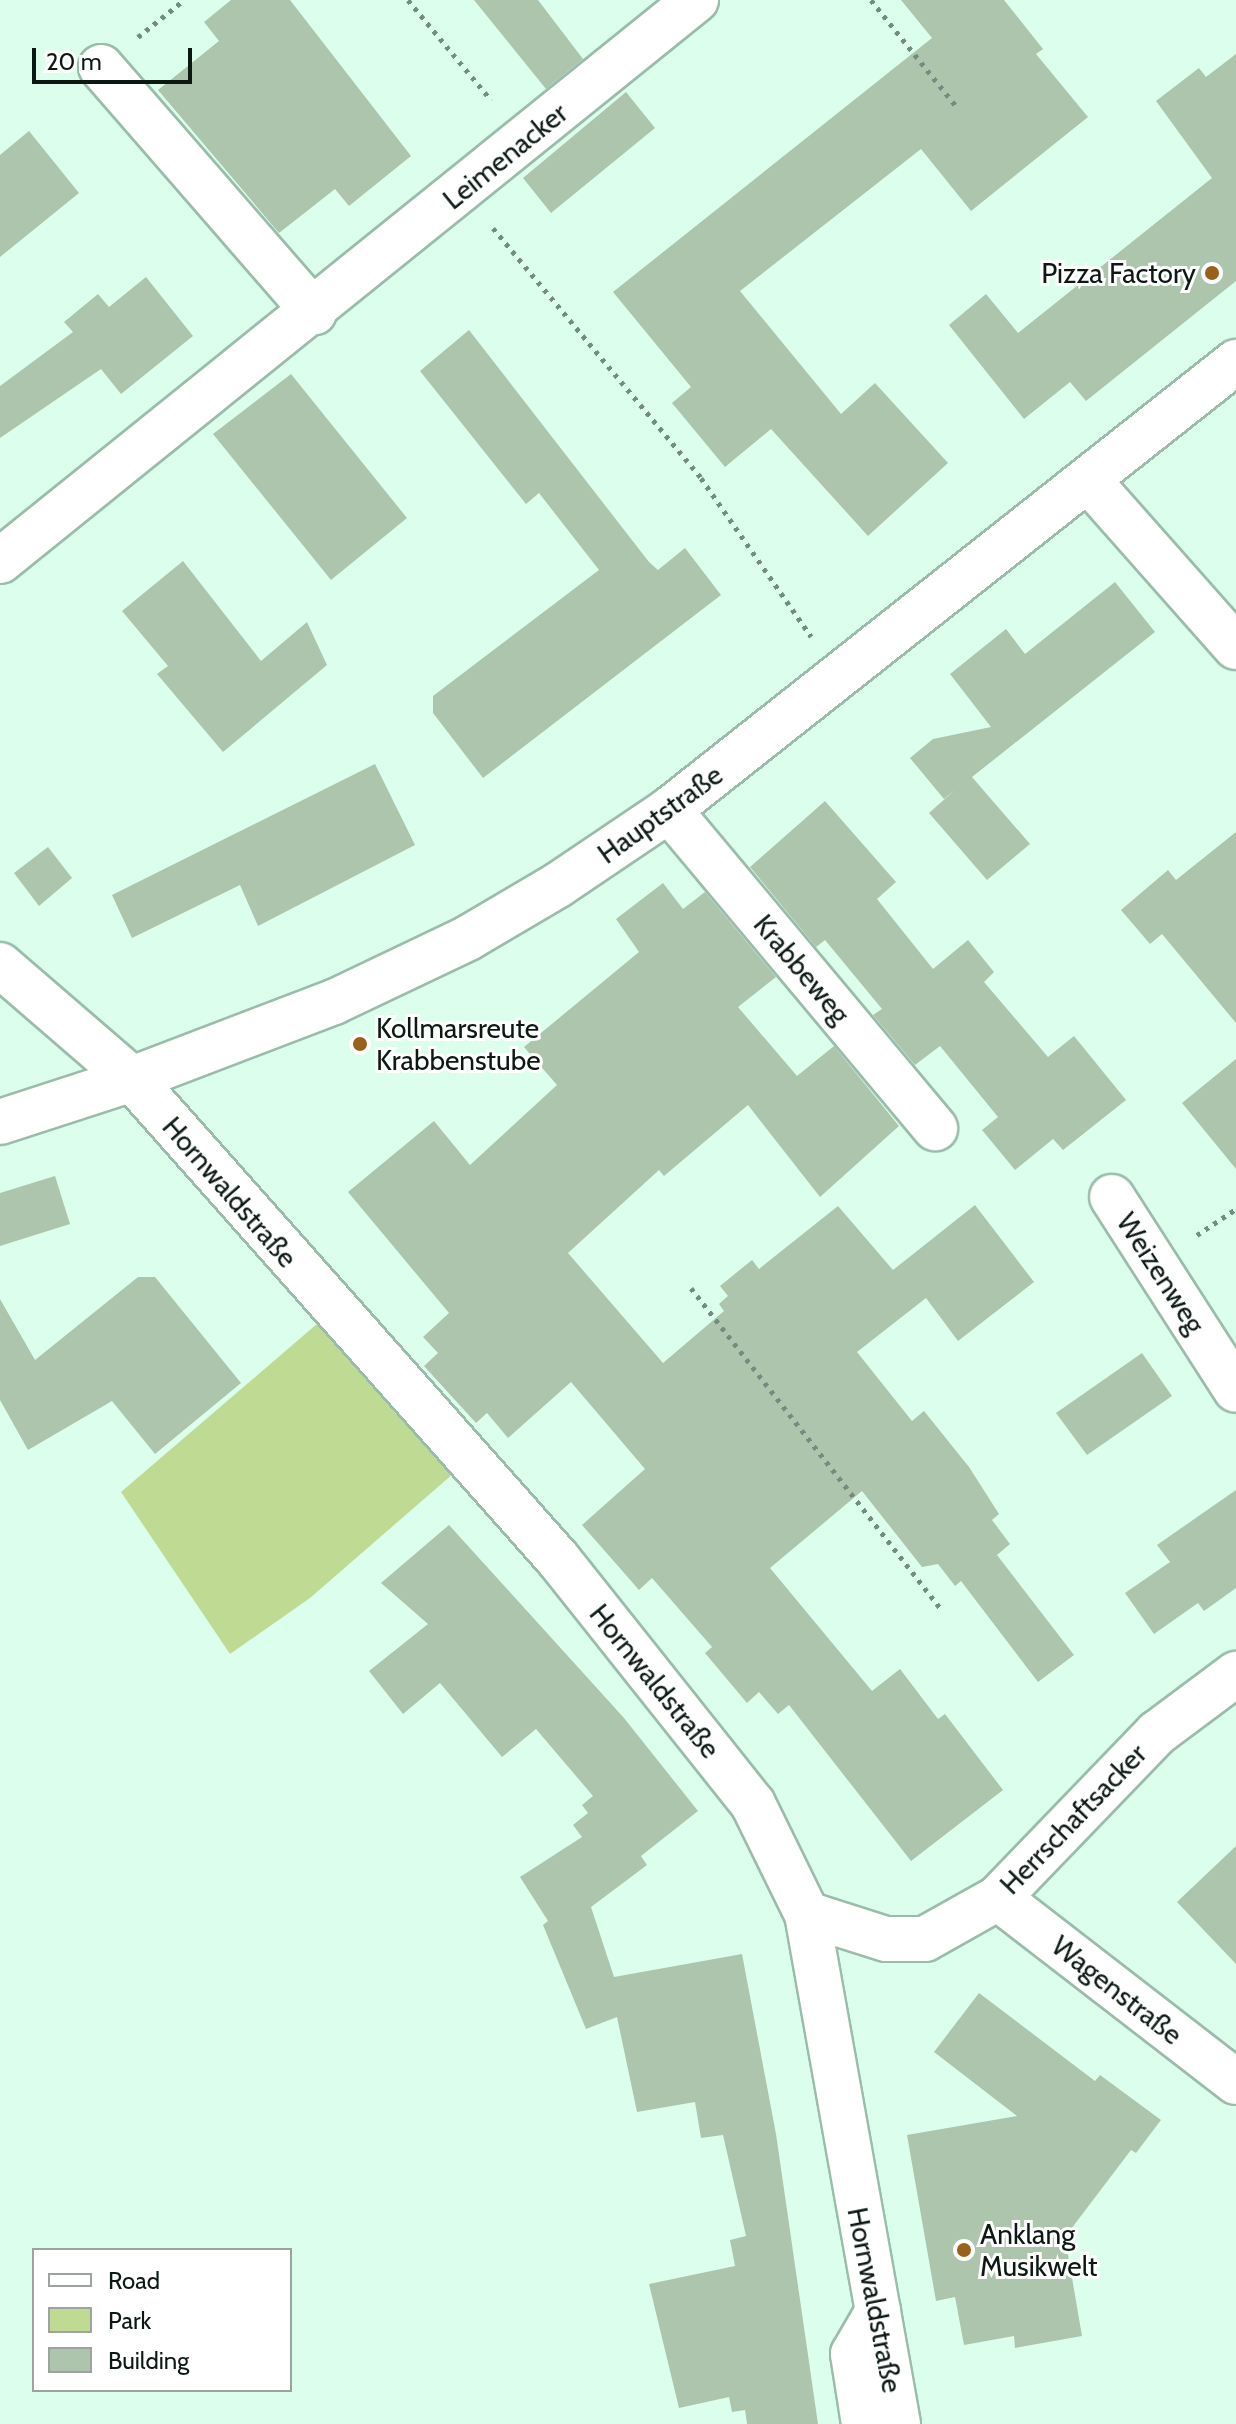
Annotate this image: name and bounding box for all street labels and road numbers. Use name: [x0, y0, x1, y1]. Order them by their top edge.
street label: Leimenacker: [436, 96, 574, 216]
street label: Hauptstraße: [591, 758, 729, 870]
street label: Krabbeweg: [747, 908, 857, 1030]
street label: Hornwaldstraße: [156, 1110, 304, 1274]
street label: Weizenweg: [1110, 1207, 1212, 1339]
street label: Hornwaldstraße: [583, 1597, 727, 1765]
street label: Herrschaftsacker: [993, 1737, 1153, 1901]
street label: Wagenstraße: [1045, 1929, 1189, 2051]
street label: Hornwaldstraße: [841, 2204, 909, 2396]

